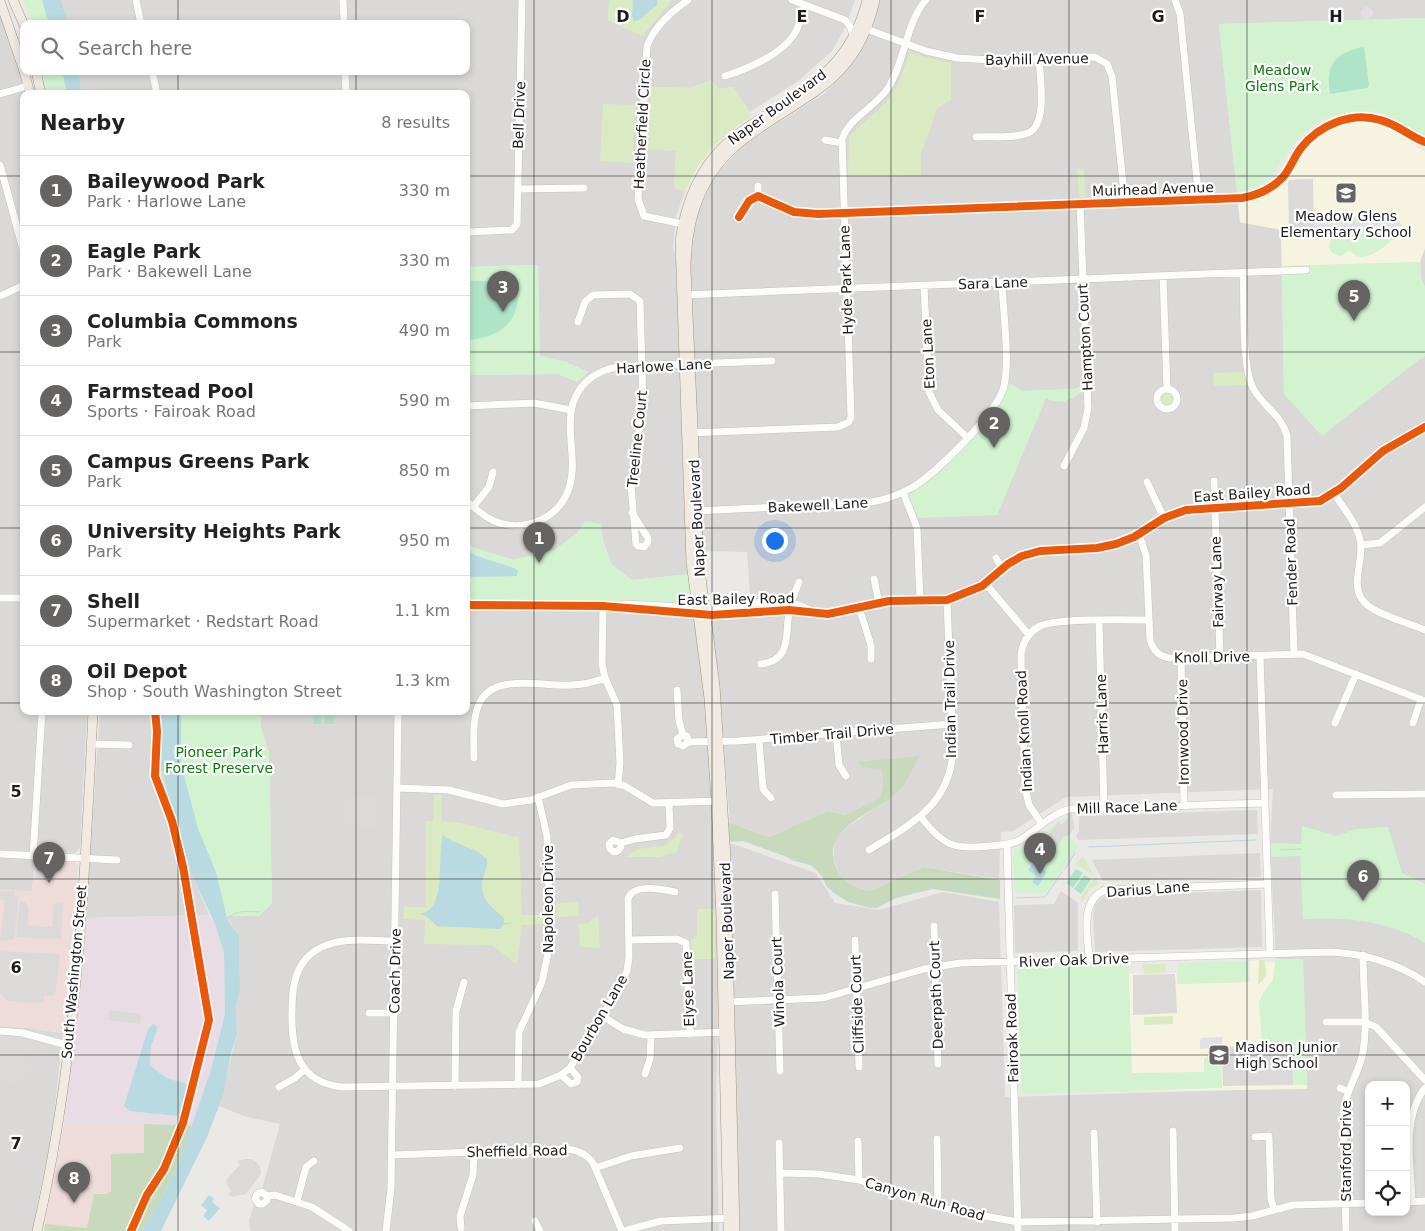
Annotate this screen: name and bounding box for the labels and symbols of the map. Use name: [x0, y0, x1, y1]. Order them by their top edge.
text: D: [616, 7, 630, 26]
text: E: [797, 7, 807, 26]
text: F: [975, 7, 985, 26]
text: G: [1151, 7, 1165, 26]
text: H: [1329, 7, 1343, 26]
street label: Bayhill Avenue: [985, 50, 1089, 68]
street label: Heatherfield Circle: [631, 58, 653, 190]
park label: Meadow Glens Park: [1245, 62, 1320, 94]
street label: Naper Boulevard: [725, 66, 829, 148]
street label: Bell Drive: [510, 81, 528, 149]
street label: Muirhead Avenue: [1092, 179, 1214, 199]
school or university icon: Meadow Glens Elementary School: [1334, 181, 1358, 205]
place label: Meadow Glens Elementary School: [1280, 208, 1412, 240]
street label: Hyde Park Lane: [836, 225, 856, 335]
pin: 3: [487, 271, 519, 312]
street label: Sara Lane: [958, 274, 1028, 292]
pin: 5: [1338, 280, 1370, 321]
street label: Hampton Court: [1074, 282, 1096, 391]
street label: Eton Lane: [918, 319, 938, 389]
street label: Harlowe Lane: [616, 356, 712, 376]
street label: Treeline Court: [624, 389, 650, 489]
pin: 2: [978, 407, 1010, 448]
street label: Naper Boulevard: [686, 459, 708, 577]
street label: East Bailey Road: [1193, 481, 1311, 505]
street label: Bakewell Lane: [767, 494, 869, 516]
street label: Fender Road: [1281, 518, 1301, 606]
pin: 1: [523, 522, 555, 563]
your location: [762, 528, 788, 554]
street label: Fairway Lane: [1207, 536, 1227, 628]
street label: East Bailey Road: [677, 590, 795, 608]
street label: Indian Trail Drive: [941, 640, 959, 758]
street label: Knoll Drive: [1174, 648, 1250, 666]
street label: Indian Knoll Road: [1013, 670, 1035, 792]
street label: Harris Lane: [1093, 674, 1111, 754]
street label: Ironwood Drive: [1174, 679, 1192, 785]
street label: Timber Trail Drive: [769, 721, 894, 747]
park label: Pioneer Park Forest Preserve: [165, 744, 273, 776]
text: 5: [10, 782, 22, 801]
street label: Mill Race Lane: [1076, 797, 1178, 817]
pin: 4: [1024, 833, 1056, 874]
pin: 7: [33, 842, 65, 883]
street label: Napoleon Drive: [540, 845, 556, 953]
pin: 6: [1347, 860, 1379, 901]
street label: Naper Boulevard: [717, 862, 737, 980]
street label: Darius Lane: [1106, 878, 1190, 900]
street label: South Washington Street: [58, 884, 90, 1060]
street label: Coach Drive: [386, 928, 404, 1014]
street label: Winola Court: [768, 936, 788, 1027]
street label: Deerpath Court: [926, 940, 946, 1049]
street label: River Oak Drive: [1019, 950, 1129, 970]
street label: Elyse Lane: [679, 951, 697, 1027]
street label: Cliffside Court: [847, 954, 867, 1054]
text: 6: [10, 958, 22, 977]
street label: Bourbon Lane: [568, 972, 630, 1064]
street label: Fairoak Road: [1002, 993, 1022, 1083]
place label: Madison Junior High School: [1235, 1039, 1338, 1071]
school or university icon: Madison Junior High School: [1207, 1043, 1231, 1067]
street label: Stanford Drive: [1338, 1100, 1354, 1202]
text: 7: [10, 1134, 22, 1153]
street label: Sheffield Road: [466, 1142, 568, 1160]
pin: 8: [58, 1162, 90, 1203]
street label: Canyon Run Road: [863, 1174, 987, 1224]

